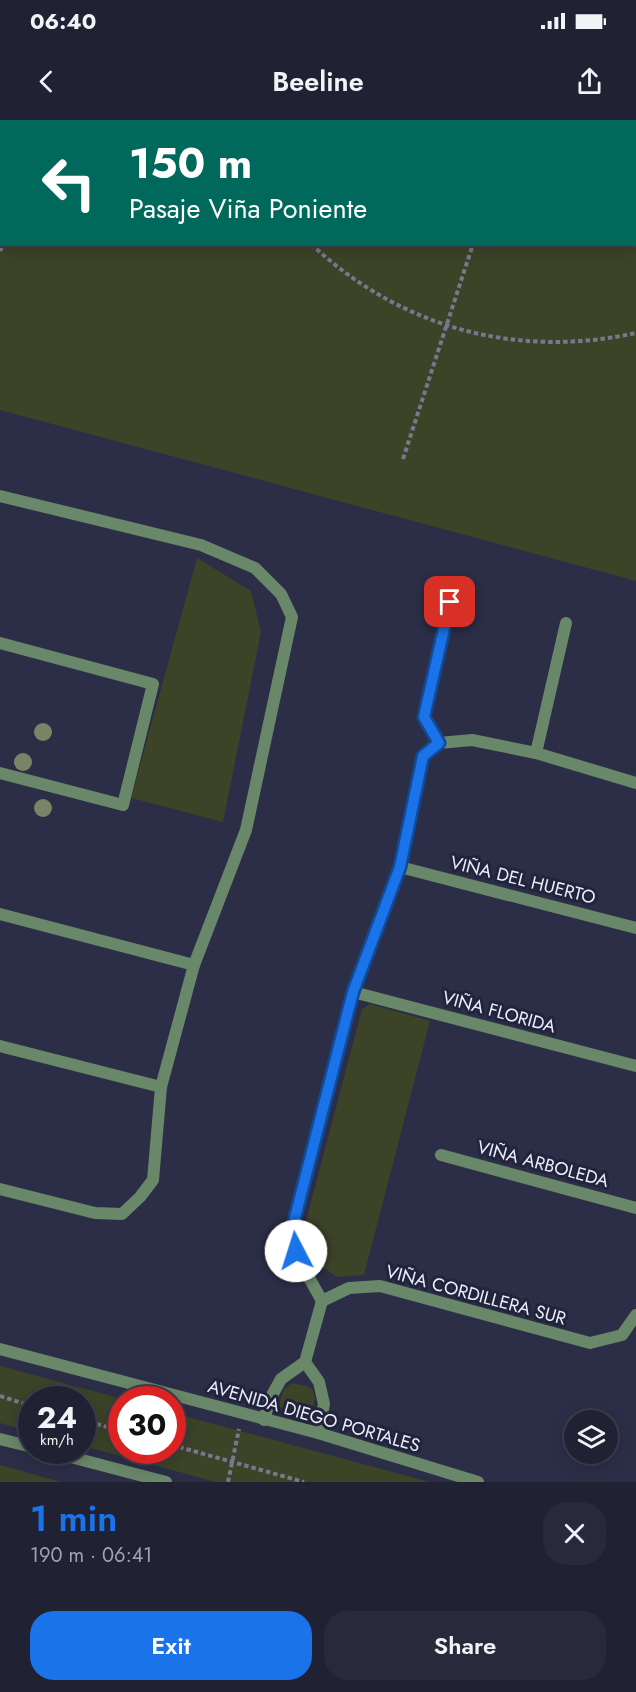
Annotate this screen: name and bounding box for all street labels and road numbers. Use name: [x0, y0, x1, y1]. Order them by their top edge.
street label: VIÑA DEL HUERTO: [448, 849, 598, 911]
street label: VIÑA FLORIDA: [439, 984, 559, 1040]
street label: VIÑA ARBOLEDA: [474, 1134, 612, 1194]
street label: VIÑA CORDILLERA SUR: [383, 1258, 569, 1332]
street label: AVENIDA DIEGO PORTALES: [205, 1373, 423, 1459]

